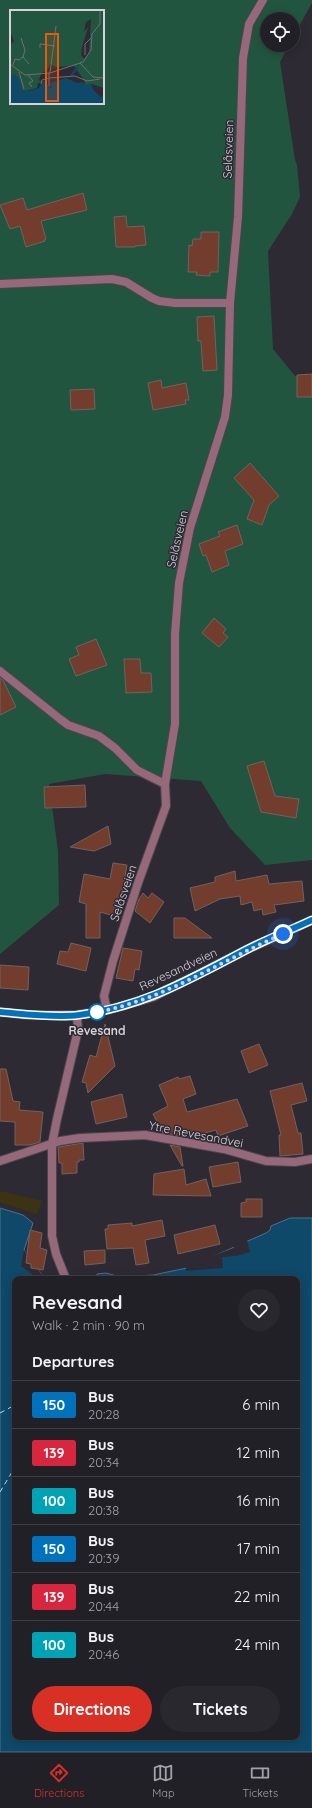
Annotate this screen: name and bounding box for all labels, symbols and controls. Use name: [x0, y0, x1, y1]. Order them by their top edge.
inset map: [10, 10, 104, 104]
map controls: [260, 12, 300, 52]
button: locate: [260, 12, 300, 52]
street label: Selåsveien: [219, 119, 237, 179]
street label: Selåsveien: [163, 509, 191, 569]
street label: Selåsveien: [106, 863, 140, 923]
your location: [273, 924, 293, 944]
street label: Revesandveien: [137, 944, 219, 994]
marker: Revesand: [88, 1003, 106, 1021]
place label: Revesand: [68, 1023, 126, 1038]
street label: Ytre Revesandvei: [148, 1117, 244, 1151]
button: heart: [238, 1289, 280, 1331]
text: Revesand: [32, 1290, 122, 1314]
text: Walk · 2 min · 90 m: [32, 1317, 145, 1333]
text: Departures: [32, 1352, 114, 1371]
text: Bus: [88, 1387, 114, 1406]
text: 6 min: [242, 1395, 280, 1414]
text: 150: [43, 1396, 65, 1414]
text: 20:28: [88, 1406, 120, 1422]
text: Bus: [88, 1435, 114, 1454]
text: 12 min: [236, 1443, 280, 1462]
text: 139: [44, 1444, 64, 1462]
text: 20:34: [88, 1454, 119, 1470]
text: Bus: [88, 1483, 114, 1502]
text: 16 min: [237, 1491, 280, 1510]
text: 100: [43, 1492, 65, 1510]
text: 20:38: [88, 1502, 119, 1518]
text: Bus: [88, 1531, 114, 1550]
text: 17 min: [237, 1539, 280, 1558]
text: 150: [43, 1540, 65, 1558]
text: 20:39: [88, 1550, 119, 1566]
text: Bus: [88, 1579, 114, 1598]
text: 22 min: [234, 1587, 280, 1606]
text: 139: [44, 1588, 64, 1606]
text: 20:44: [88, 1598, 119, 1614]
text: Bus: [88, 1627, 114, 1646]
text: 24 min: [234, 1635, 280, 1654]
text: 100: [43, 1636, 65, 1654]
text: 20:46: [88, 1646, 119, 1662]
button: Directions: [32, 1686, 152, 1732]
button: Tickets: [160, 1686, 280, 1732]
tab: Directions: [34, 1762, 84, 1800]
tab: Map: [152, 1762, 175, 1800]
tab: Tickets: [242, 1762, 278, 1800]

